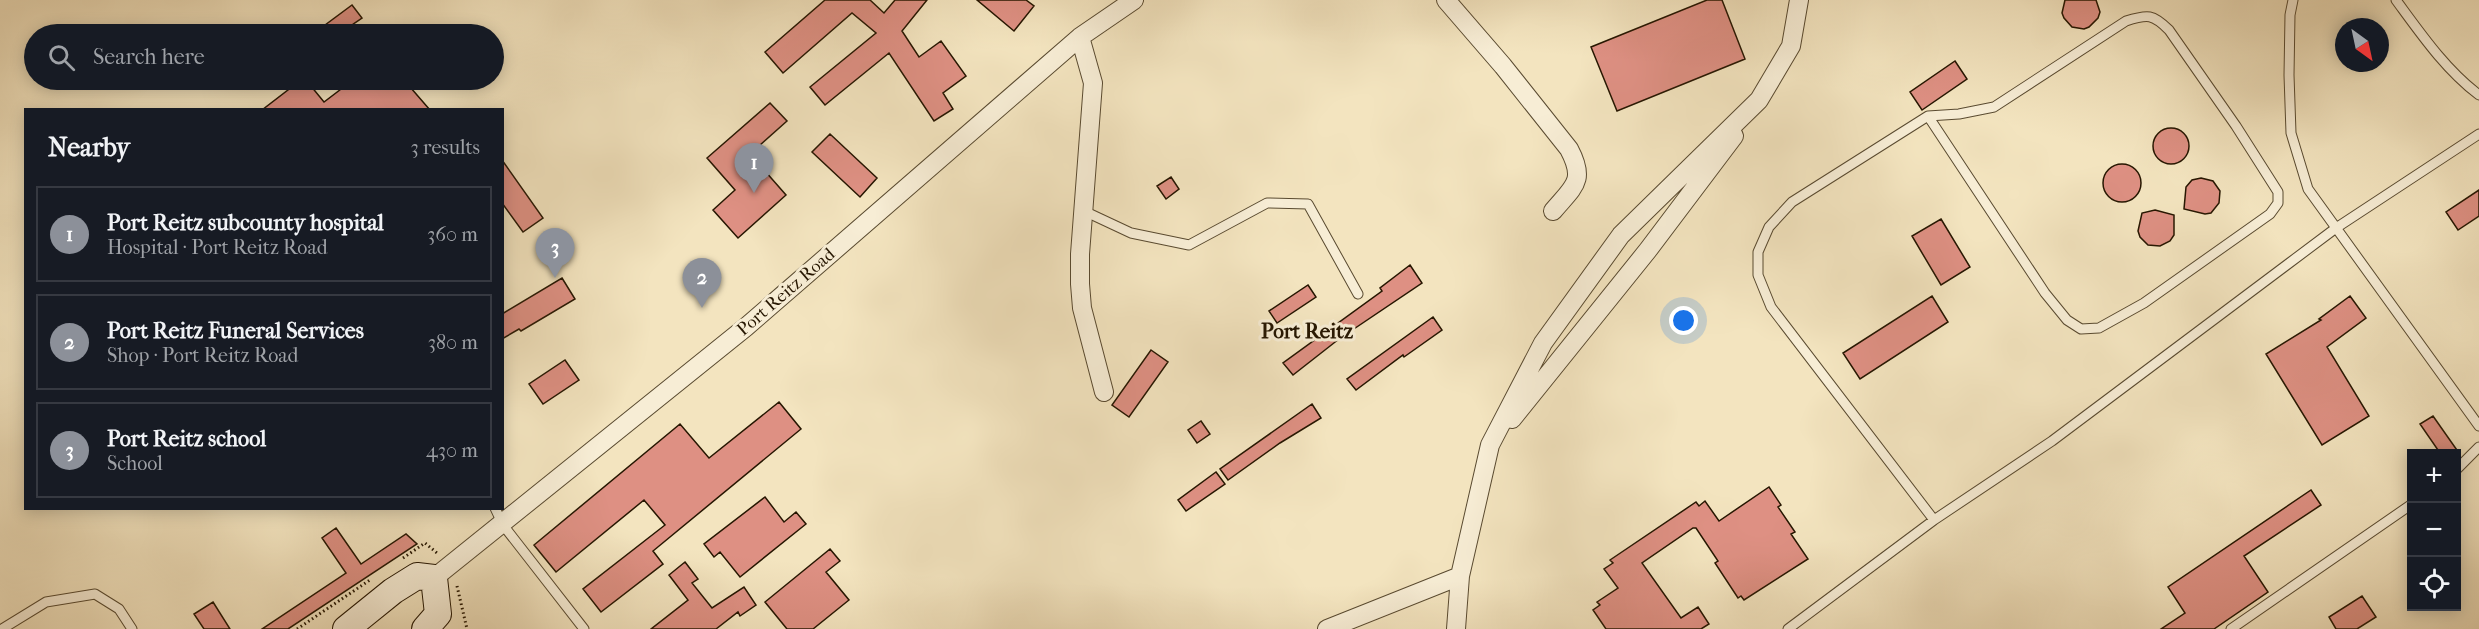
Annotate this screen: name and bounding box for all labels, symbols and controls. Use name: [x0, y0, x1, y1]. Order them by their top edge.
north arrow: [2335, 18, 2389, 72]
search box: [24, 24, 504, 90]
icon: search: [45, 41, 78, 74]
text: Search here: [93, 44, 205, 70]
text: Nearby: [48, 132, 130, 163]
text: 3 results: [411, 136, 480, 159]
pin: 1: [734, 144, 774, 193]
text: Port Reitz subcounty hospital: [107, 210, 384, 236]
text: 1: [66, 223, 73, 246]
text: 360 m: [427, 223, 478, 246]
pin: 3: [536, 228, 574, 278]
text: Hospital · Port Reitz Road: [107, 236, 328, 259]
street label: Port Reitz Road: [733, 244, 839, 340]
pin: 2: [682, 258, 722, 308]
your location: [1669, 306, 1698, 335]
text: Port Reitz Funeral Services: [107, 318, 364, 344]
district label: Port Reitz: [1261, 319, 1354, 343]
text: 2: [64, 331, 75, 354]
text: 380 m: [428, 331, 478, 354]
text: Shop · Port Reitz Road: [107, 344, 298, 367]
text: Port Reitz school: [107, 426, 266, 452]
text: 3: [65, 439, 74, 462]
text: 430 m: [426, 439, 478, 462]
map controls: [2407, 449, 2461, 611]
button: +: [2407, 449, 2461, 503]
text: School: [107, 452, 163, 475]
button: −: [2407, 503, 2461, 557]
button: locate: [2407, 557, 2461, 611]

